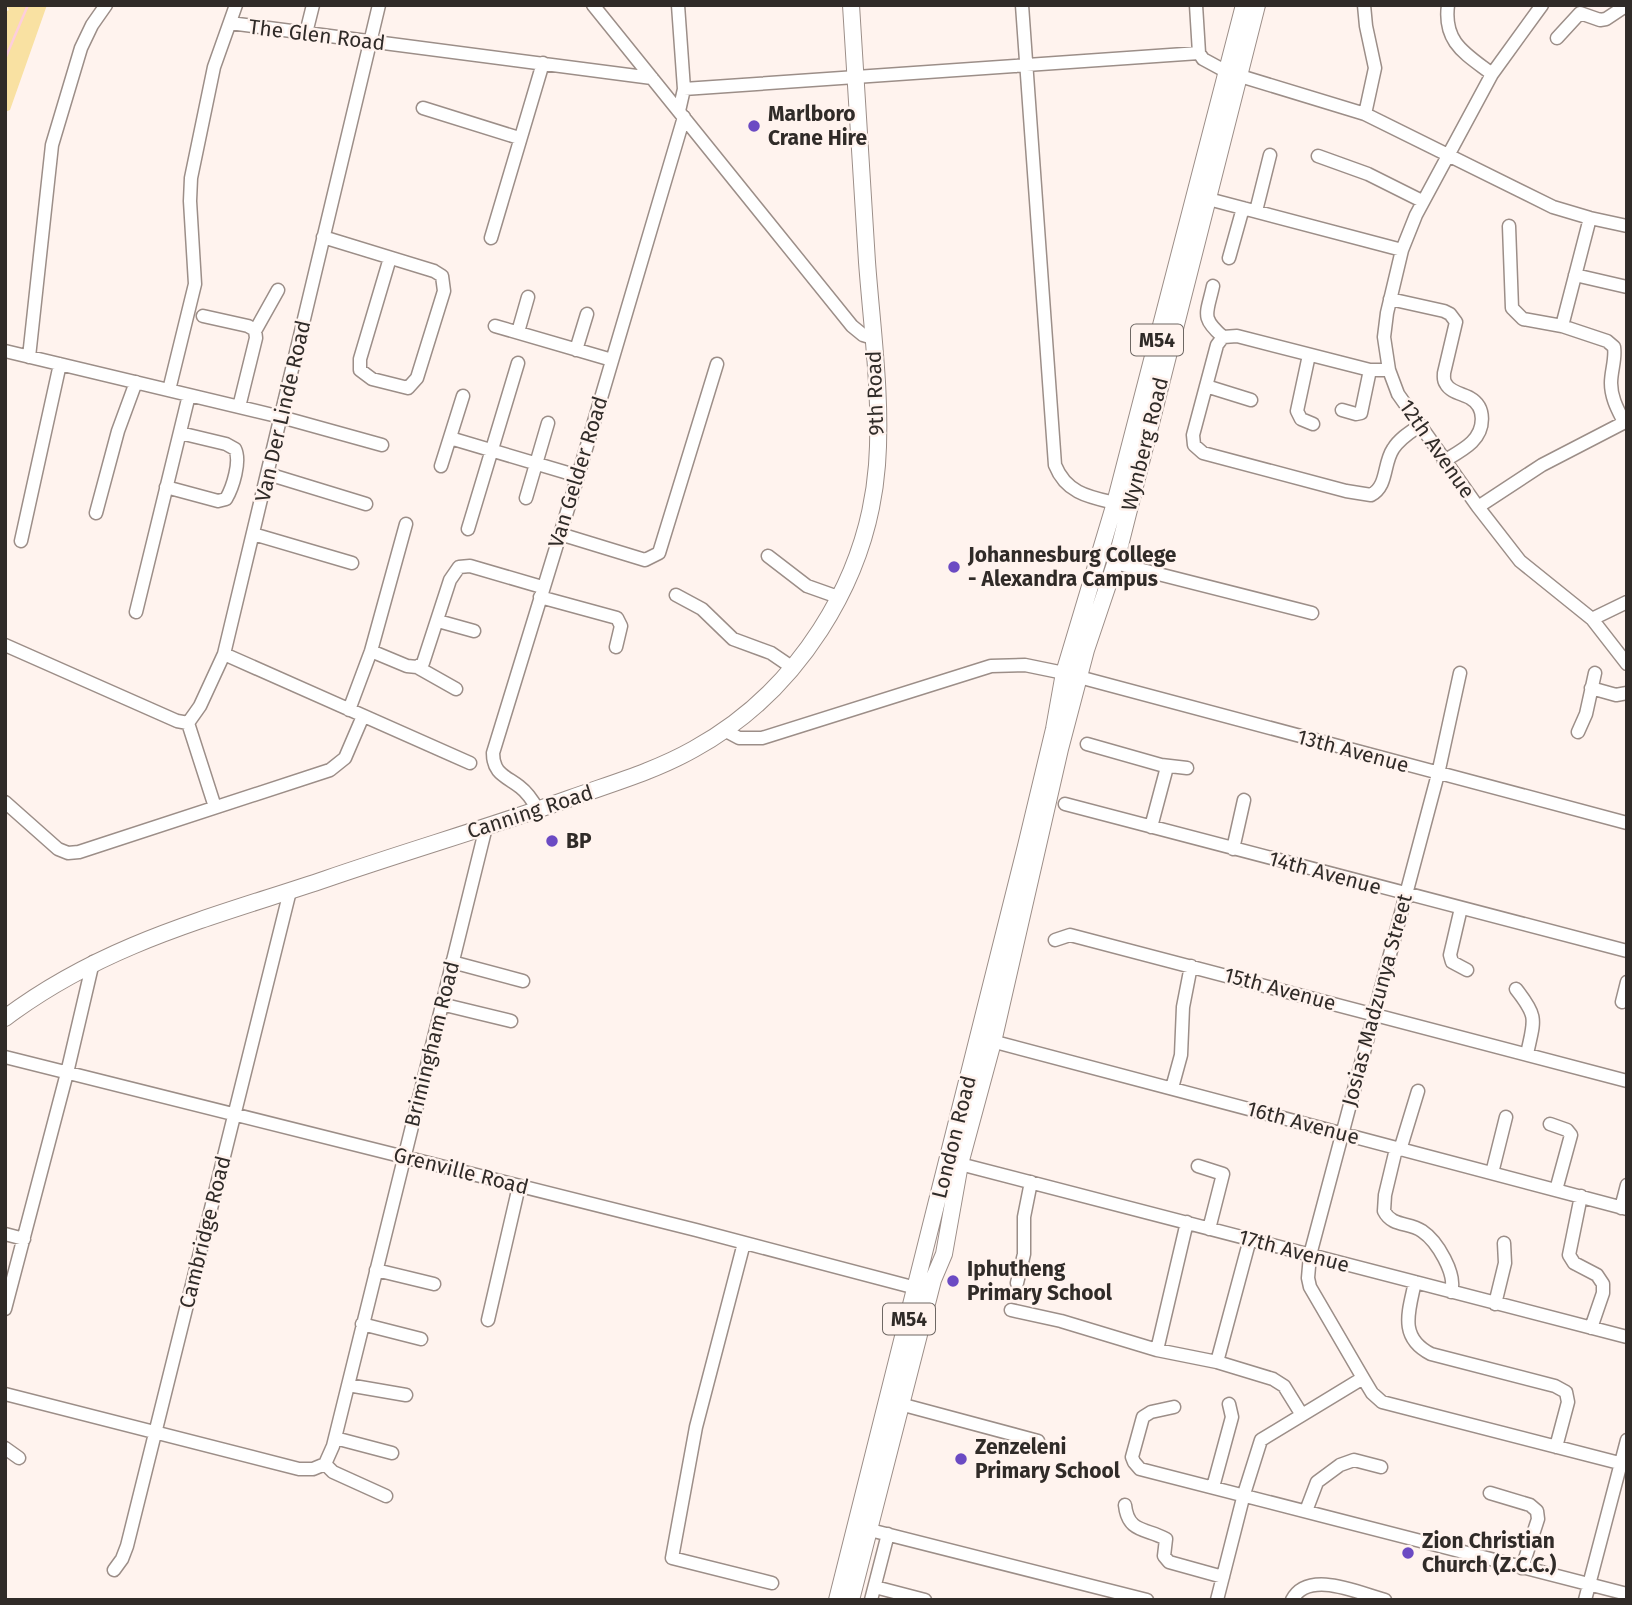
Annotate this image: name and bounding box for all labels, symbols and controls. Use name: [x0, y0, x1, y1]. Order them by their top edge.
street label: The Glen Road: [247, 14, 387, 56]
place label: Marlboro Crane Hire: [768, 101, 867, 151]
marker: Marlboro Crane Hire: [746, 118, 762, 134]
street label: Van Der Linde Road: [249, 318, 317, 504]
road number: M54: [1131, 324, 1183, 356]
street label: 9th Road: [861, 350, 889, 436]
street label: Wynberg Road: [1116, 375, 1174, 513]
street label: Van Gelder Road: [543, 393, 613, 551]
street label: 12th Avenue: [1393, 395, 1481, 503]
place label: Johannesburg College - Alexandra Campus: [967, 542, 1177, 592]
marker: Johannesburg College - Alexandra Campus: [946, 559, 962, 575]
street label: 13th Avenue: [1294, 724, 1412, 778]
street label: Canning Road: [464, 779, 596, 845]
place label: BP: [566, 828, 592, 854]
marker: BP: [544, 833, 560, 849]
street label: 14th Avenue: [1266, 846, 1384, 900]
street label: Josias Madzunya Street: [1336, 891, 1418, 1109]
street label: Brimingham Road: [399, 959, 465, 1129]
street label: 15th Avenue: [1221, 962, 1339, 1016]
street label: London Road: [926, 1073, 982, 1201]
street label: 16th Avenue: [1244, 1096, 1362, 1150]
street label: Grenville Road: [391, 1142, 531, 1200]
street label: Cambridge Road: [174, 1153, 236, 1311]
street label: 17th Avenue: [1236, 1224, 1352, 1278]
place label: Iphutheng Primary School: [967, 1256, 1113, 1306]
marker: Iphutheng Primary School: [945, 1273, 961, 1289]
road number: M54: [883, 1303, 935, 1334]
place label: Zenzeleni Primary School: [975, 1434, 1121, 1484]
marker: Zenzeleni Primary School: [953, 1451, 969, 1467]
place label: Zion Christian Church (Z.C.C.): [1422, 1528, 1557, 1578]
marker: Zion Christian Church (Z.C.C.): [1400, 1545, 1416, 1561]

